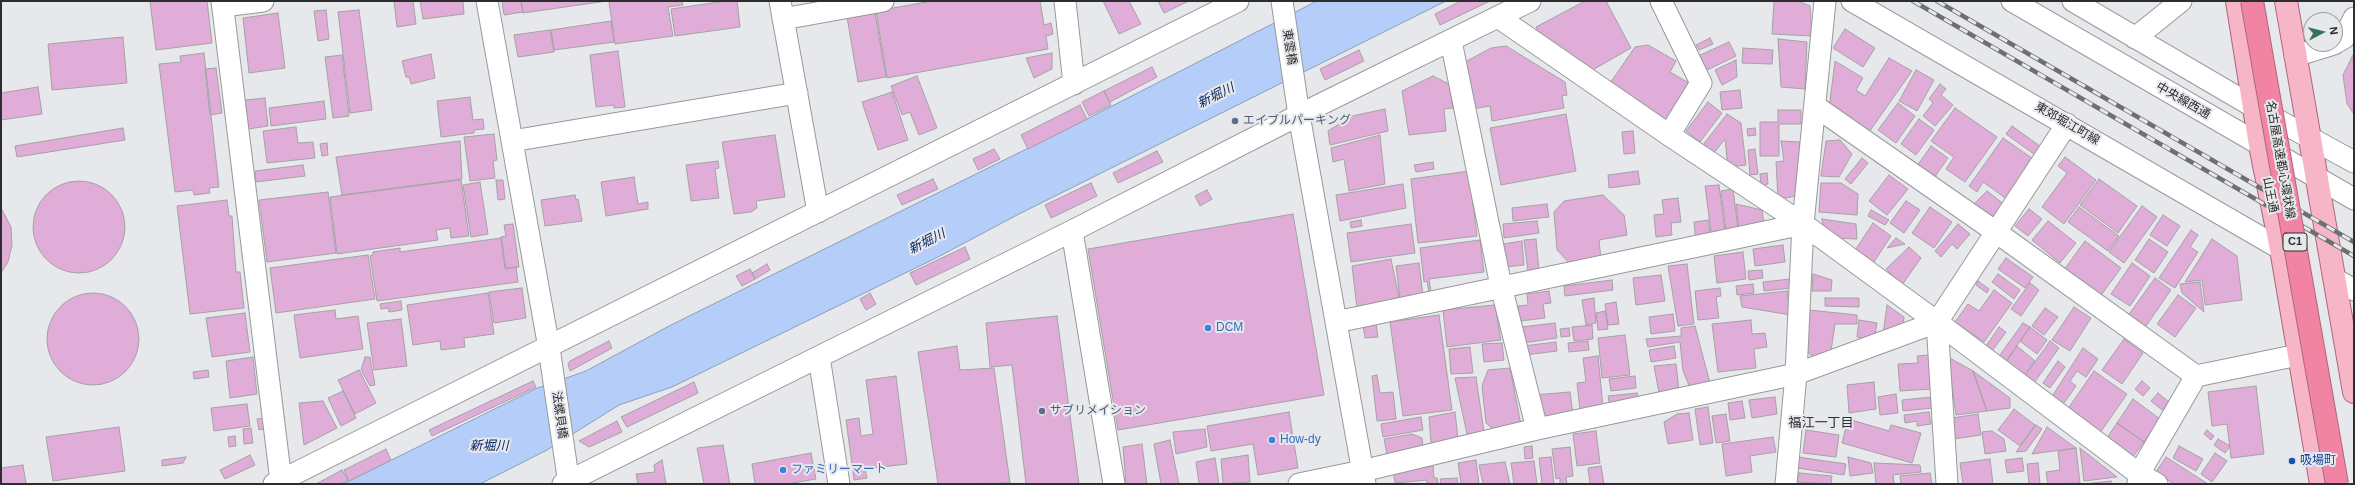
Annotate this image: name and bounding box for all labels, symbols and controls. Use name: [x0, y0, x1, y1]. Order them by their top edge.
north arrow: [2303, 12, 2343, 52]
text: N: [2327, 26, 2340, 35]
street label: 東雲橋: [1279, 28, 1299, 66]
water label: 新堀川: [1195, 80, 1237, 112]
street label: 中央線西通: [2153, 80, 2213, 122]
street label: 東郊堀江町線: [2032, 100, 2102, 148]
street label: 名古屋高速都心環状線: [2262, 100, 2298, 220]
place label: エイブルパーキング: [1243, 114, 1351, 128]
marker: エイブルパーキング: [1230, 116, 1240, 126]
street label: 山王通: [2259, 176, 2281, 214]
water label: 新堀川: [906, 226, 948, 258]
road number: C1: [2283, 233, 2307, 251]
place label: DCM: [1216, 321, 1243, 335]
marker: DCM: [1203, 323, 1213, 333]
street label: 法螺貝橋: [549, 390, 569, 440]
place label: サブリメイション: [1050, 404, 1146, 418]
marker: サブリメイション: [1037, 406, 1047, 416]
district label: 福江一丁目: [1789, 415, 1853, 431]
place label: How-dy: [1280, 433, 1321, 447]
marker: How-dy: [1267, 435, 1277, 445]
water label: 新堀川: [470, 438, 508, 454]
place label: 吸場町: [2300, 454, 2336, 468]
marker: 吸場町: [2287, 456, 2297, 466]
place label: ファミリーマート: [791, 463, 887, 477]
marker: ファミリーマート: [778, 465, 788, 475]

